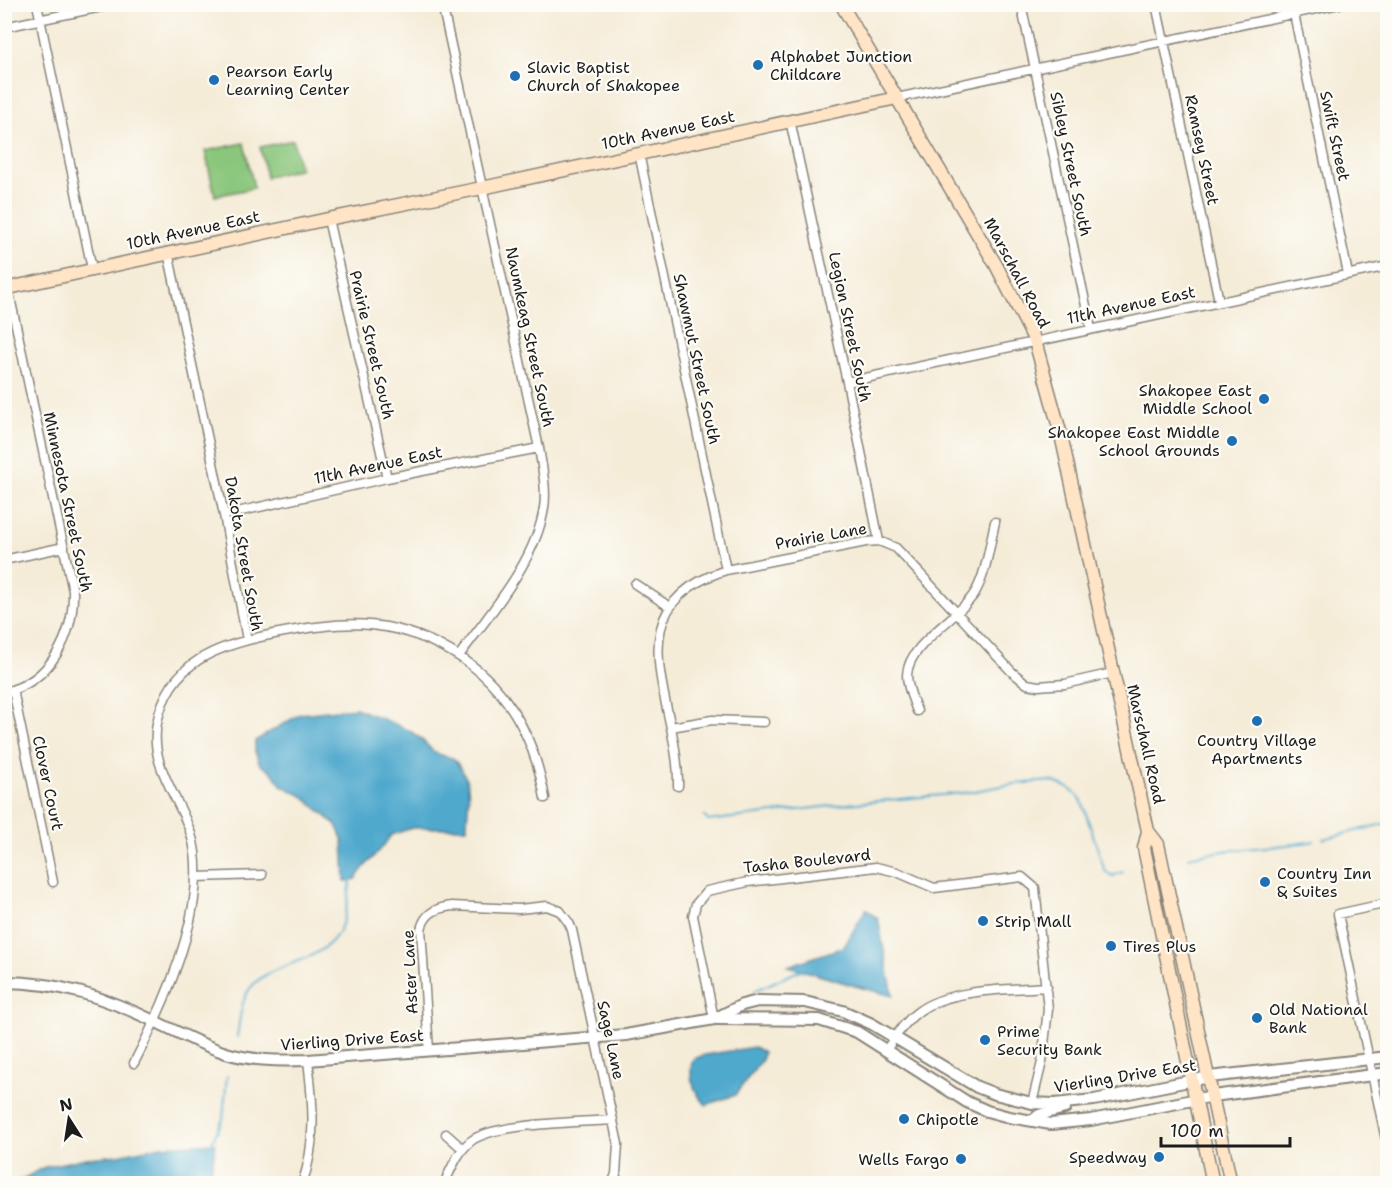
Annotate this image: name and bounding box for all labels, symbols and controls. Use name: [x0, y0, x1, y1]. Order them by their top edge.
place label: Alphabet Junction Childcare: [770, 46, 912, 85]
place label: Slavic Baptist Church of Shakopee: [527, 57, 680, 96]
marker: Alphabet Junction Childcare: [751, 58, 765, 72]
place label: Pearson Early Learning Center: [226, 61, 350, 100]
marker: Slavic Baptist Church of Shakopee: [508, 69, 522, 83]
marker: Pearson Early Learning Center: [207, 73, 221, 87]
street label: Swift Street: [1315, 89, 1355, 183]
street label: Sibley Street South: [1045, 90, 1097, 238]
street label: Ramsey Street: [1180, 93, 1224, 207]
street label: 10th Avenue East: [599, 106, 737, 154]
street label: 10th Avenue East: [124, 206, 262, 254]
street label: Marschall Road: [979, 214, 1055, 332]
street label: Naumkeag Street South: [501, 245, 559, 429]
street label: Legion Street South: [824, 250, 876, 404]
street label: Prairie Street South: [345, 268, 399, 422]
street label: Shawmut Street South: [669, 272, 725, 446]
street label: 11th Avenue East: [1065, 281, 1197, 329]
place label: Shakopee East Middle School: [1139, 380, 1252, 419]
marker: Shakopee East Middle School: [1257, 392, 1271, 406]
street label: Minnesota Street South: [39, 410, 97, 594]
place label: Shakopee East Middle School Grounds: [1048, 422, 1220, 461]
marker: Shakopee East Middle School Grounds: [1225, 434, 1239, 448]
street label: 11th Avenue East: [312, 441, 444, 489]
street label: Dakota Street South: [220, 475, 268, 633]
street label: Prairie Lane: [773, 518, 869, 554]
street label: Marschall Road: [1122, 682, 1170, 806]
marker: Country Village Apartments: [1250, 714, 1264, 728]
place label: Country Village Apartments: [1197, 730, 1317, 769]
street label: Clover Court: [28, 734, 68, 832]
street label: Tasha Boulevard: [742, 844, 872, 878]
place label: Country Inn & Suites: [1277, 863, 1372, 902]
marker: Country Inn & Suites: [1258, 875, 1272, 889]
place label: Strip Mall: [995, 911, 1072, 932]
marker: Strip Mall: [976, 914, 990, 928]
street label: Aster Lane: [397, 929, 423, 1015]
place label: Tires Plus: [1123, 936, 1197, 957]
marker: Tires Plus: [1104, 939, 1118, 953]
street label: Sage Lane: [592, 999, 630, 1081]
place label: Old National Bank: [1269, 999, 1368, 1038]
marker: Old National Bank: [1250, 1011, 1264, 1025]
place label: Prime Security Bank: [997, 1021, 1102, 1060]
street label: Vierling Drive East: [280, 1025, 424, 1055]
marker: Prime Security Bank: [978, 1033, 992, 1047]
street label: Vierling Drive East: [1052, 1054, 1198, 1098]
north arrow: [39, 1089, 99, 1149]
text: N: [58, 1093, 74, 1116]
place label: Chipotle: [916, 1109, 979, 1130]
scale bar: [1161, 1110, 1290, 1148]
marker: Chipotle: [897, 1112, 911, 1126]
text: 100 m: [1170, 1119, 1224, 1143]
place label: Speedway: [1069, 1147, 1147, 1168]
place label: Wells Fargo: [858, 1149, 949, 1170]
marker: Speedway: [1152, 1150, 1166, 1164]
marker: Wells Fargo: [954, 1152, 968, 1166]

